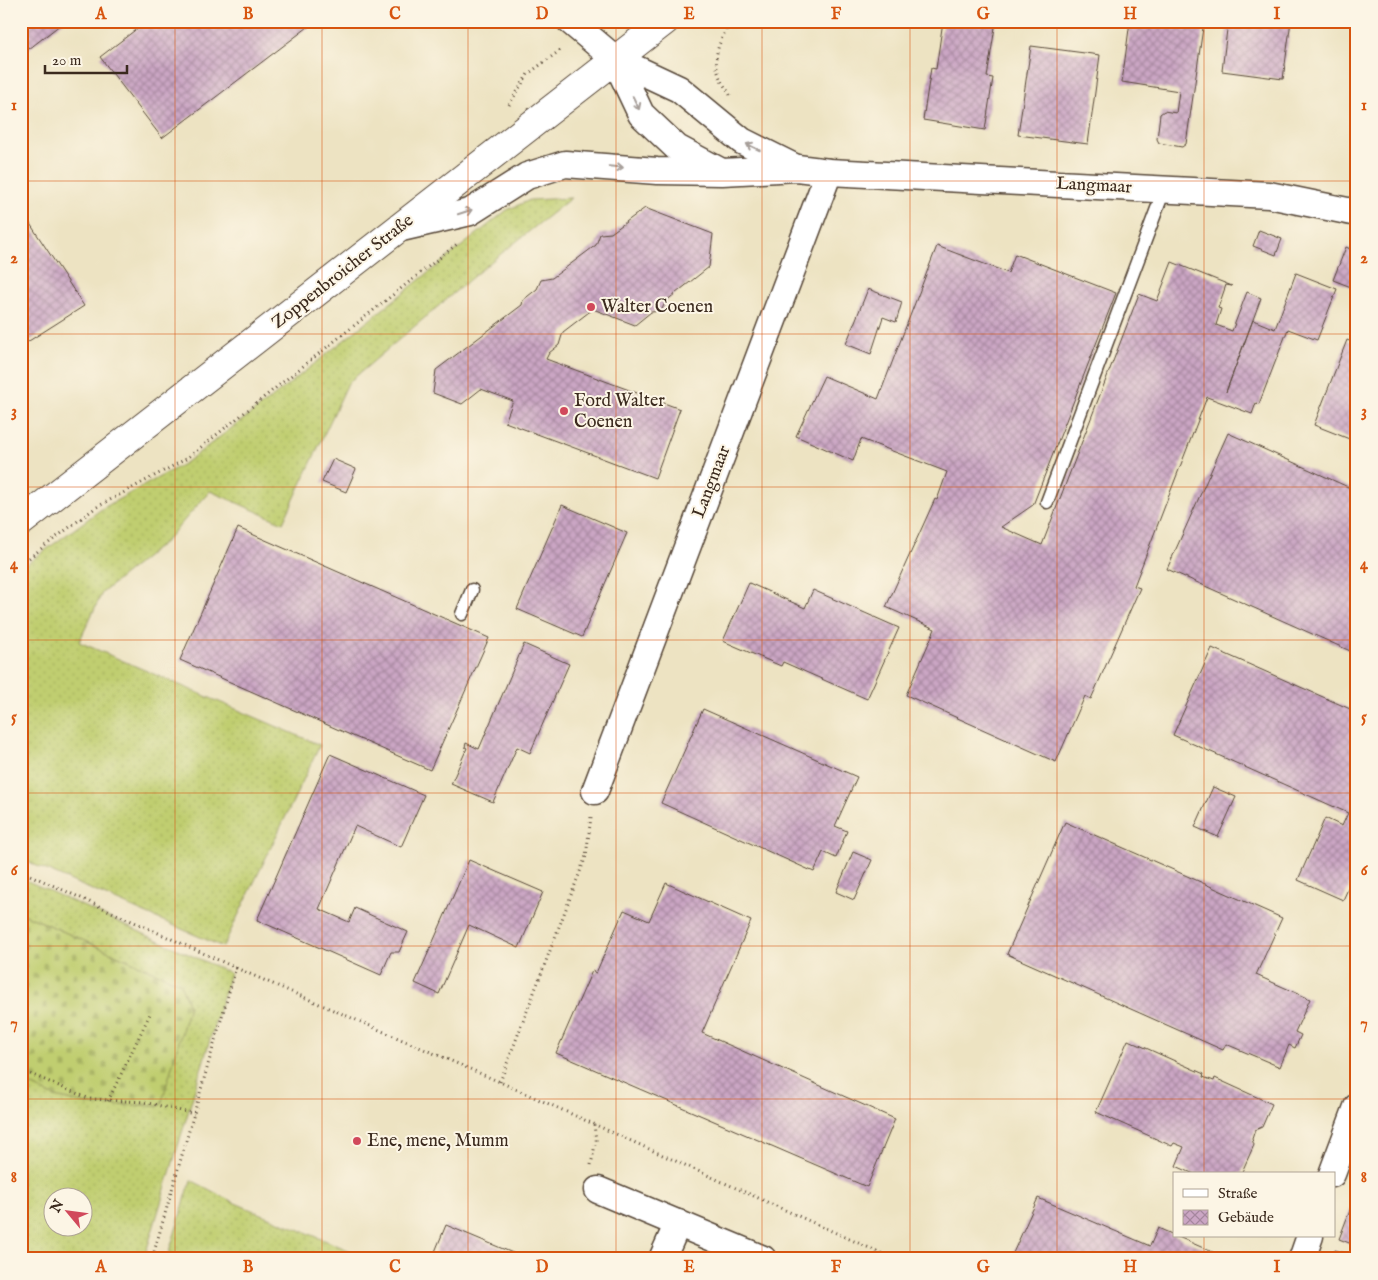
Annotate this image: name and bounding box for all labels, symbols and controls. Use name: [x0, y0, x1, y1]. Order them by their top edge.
text: A: [95, 5, 108, 25]
text: B: [243, 5, 254, 25]
text: C: [389, 5, 401, 25]
text: D: [536, 5, 549, 25]
text: E: [683, 5, 695, 25]
text: F: [831, 5, 842, 25]
text: G: [977, 5, 990, 25]
text: H: [1123, 5, 1137, 25]
text: I: [1274, 5, 1281, 25]
scale bar: [45, 42, 128, 74]
text: 20 m: [52, 51, 82, 70]
one-way arrow: [632, 95, 641, 110]
text: 1: [11, 96, 17, 116]
text: 1: [1361, 96, 1367, 116]
one-way arrow: [746, 142, 761, 152]
one-way arrow: [607, 162, 623, 172]
street label: Langmaar: [1055, 173, 1133, 199]
one-way arrow: [457, 207, 472, 216]
street label: Zoppenbroicher Straße: [268, 210, 418, 334]
text: 2: [10, 249, 18, 269]
text: 2: [1360, 249, 1368, 269]
place label: Walter Coenen: [601, 296, 713, 319]
marker: Walter Coenen: [585, 301, 597, 313]
place label: Ford Walter Coenen: [574, 390, 665, 434]
text: 3: [11, 402, 17, 422]
text: 3: [1361, 402, 1367, 422]
marker: Ford Walter Coenen: [558, 405, 570, 417]
street label: Langmaar: [688, 442, 736, 522]
text: 4: [10, 555, 19, 575]
text: 4: [1360, 555, 1369, 575]
text: 5: [11, 708, 17, 728]
text: 5: [1361, 708, 1367, 728]
text: 6: [11, 861, 19, 881]
text: 6: [1361, 861, 1369, 881]
text: 7: [10, 1014, 18, 1034]
text: 7: [1360, 1014, 1368, 1034]
place label: Ene, mene, Mumm: [367, 1130, 509, 1153]
marker: Ene, mene, Mumm: [351, 1135, 363, 1147]
text: 8: [11, 1168, 17, 1188]
text: 8: [1361, 1168, 1367, 1188]
legend: [1173, 1172, 1336, 1238]
text: Straße: [1218, 1184, 1258, 1203]
north arrow: [42, 1188, 92, 1238]
text: N: [46, 1197, 68, 1217]
text: Gebäude: [1218, 1208, 1274, 1227]
text: A: [95, 1258, 108, 1278]
text: B: [243, 1258, 254, 1278]
text: C: [389, 1258, 401, 1278]
text: D: [536, 1258, 549, 1278]
text: E: [683, 1258, 695, 1278]
text: F: [831, 1258, 842, 1278]
text: G: [977, 1258, 990, 1278]
text: H: [1123, 1258, 1137, 1278]
text: I: [1274, 1258, 1281, 1278]

